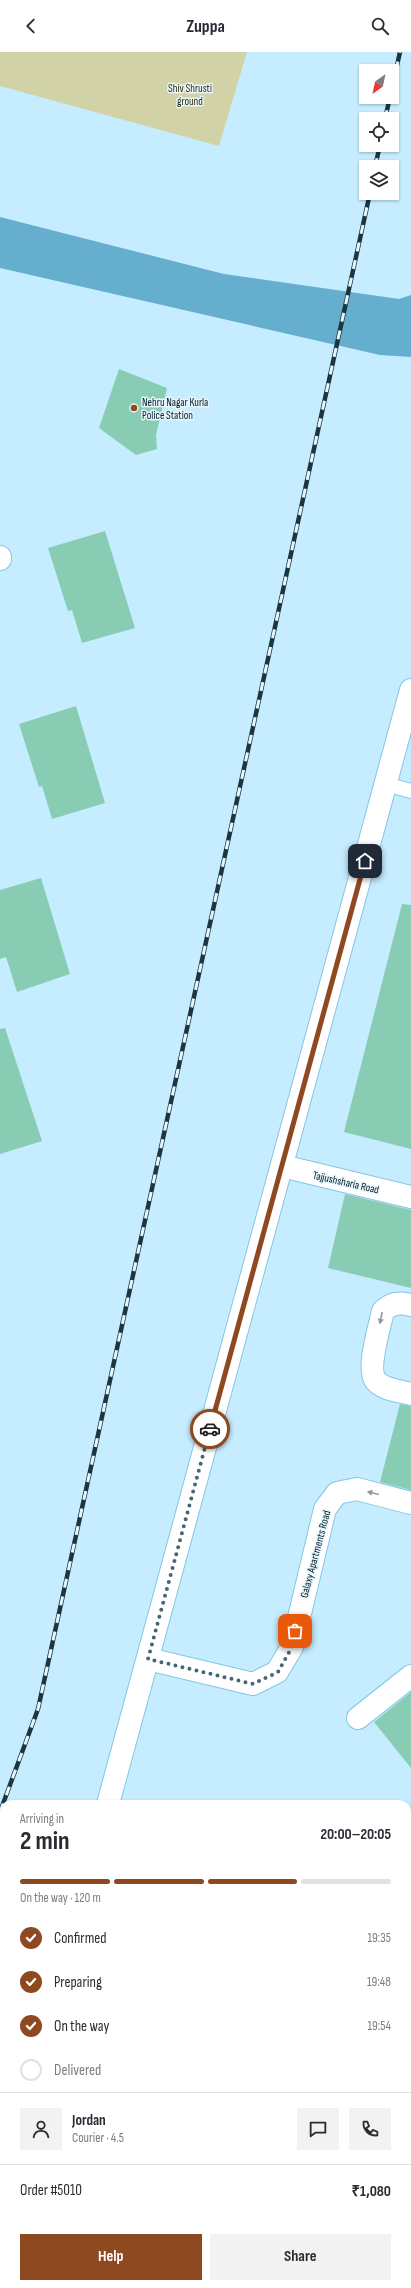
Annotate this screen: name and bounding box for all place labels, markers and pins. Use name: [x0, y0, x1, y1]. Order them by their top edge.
place label: Nehru Nagar Kurla Police Station: [142, 396, 208, 422]
marker: Nehru Nagar Kurla Police Station: [129, 403, 139, 413]
pin: [348, 844, 382, 878]
pin: [278, 1614, 312, 1648]

